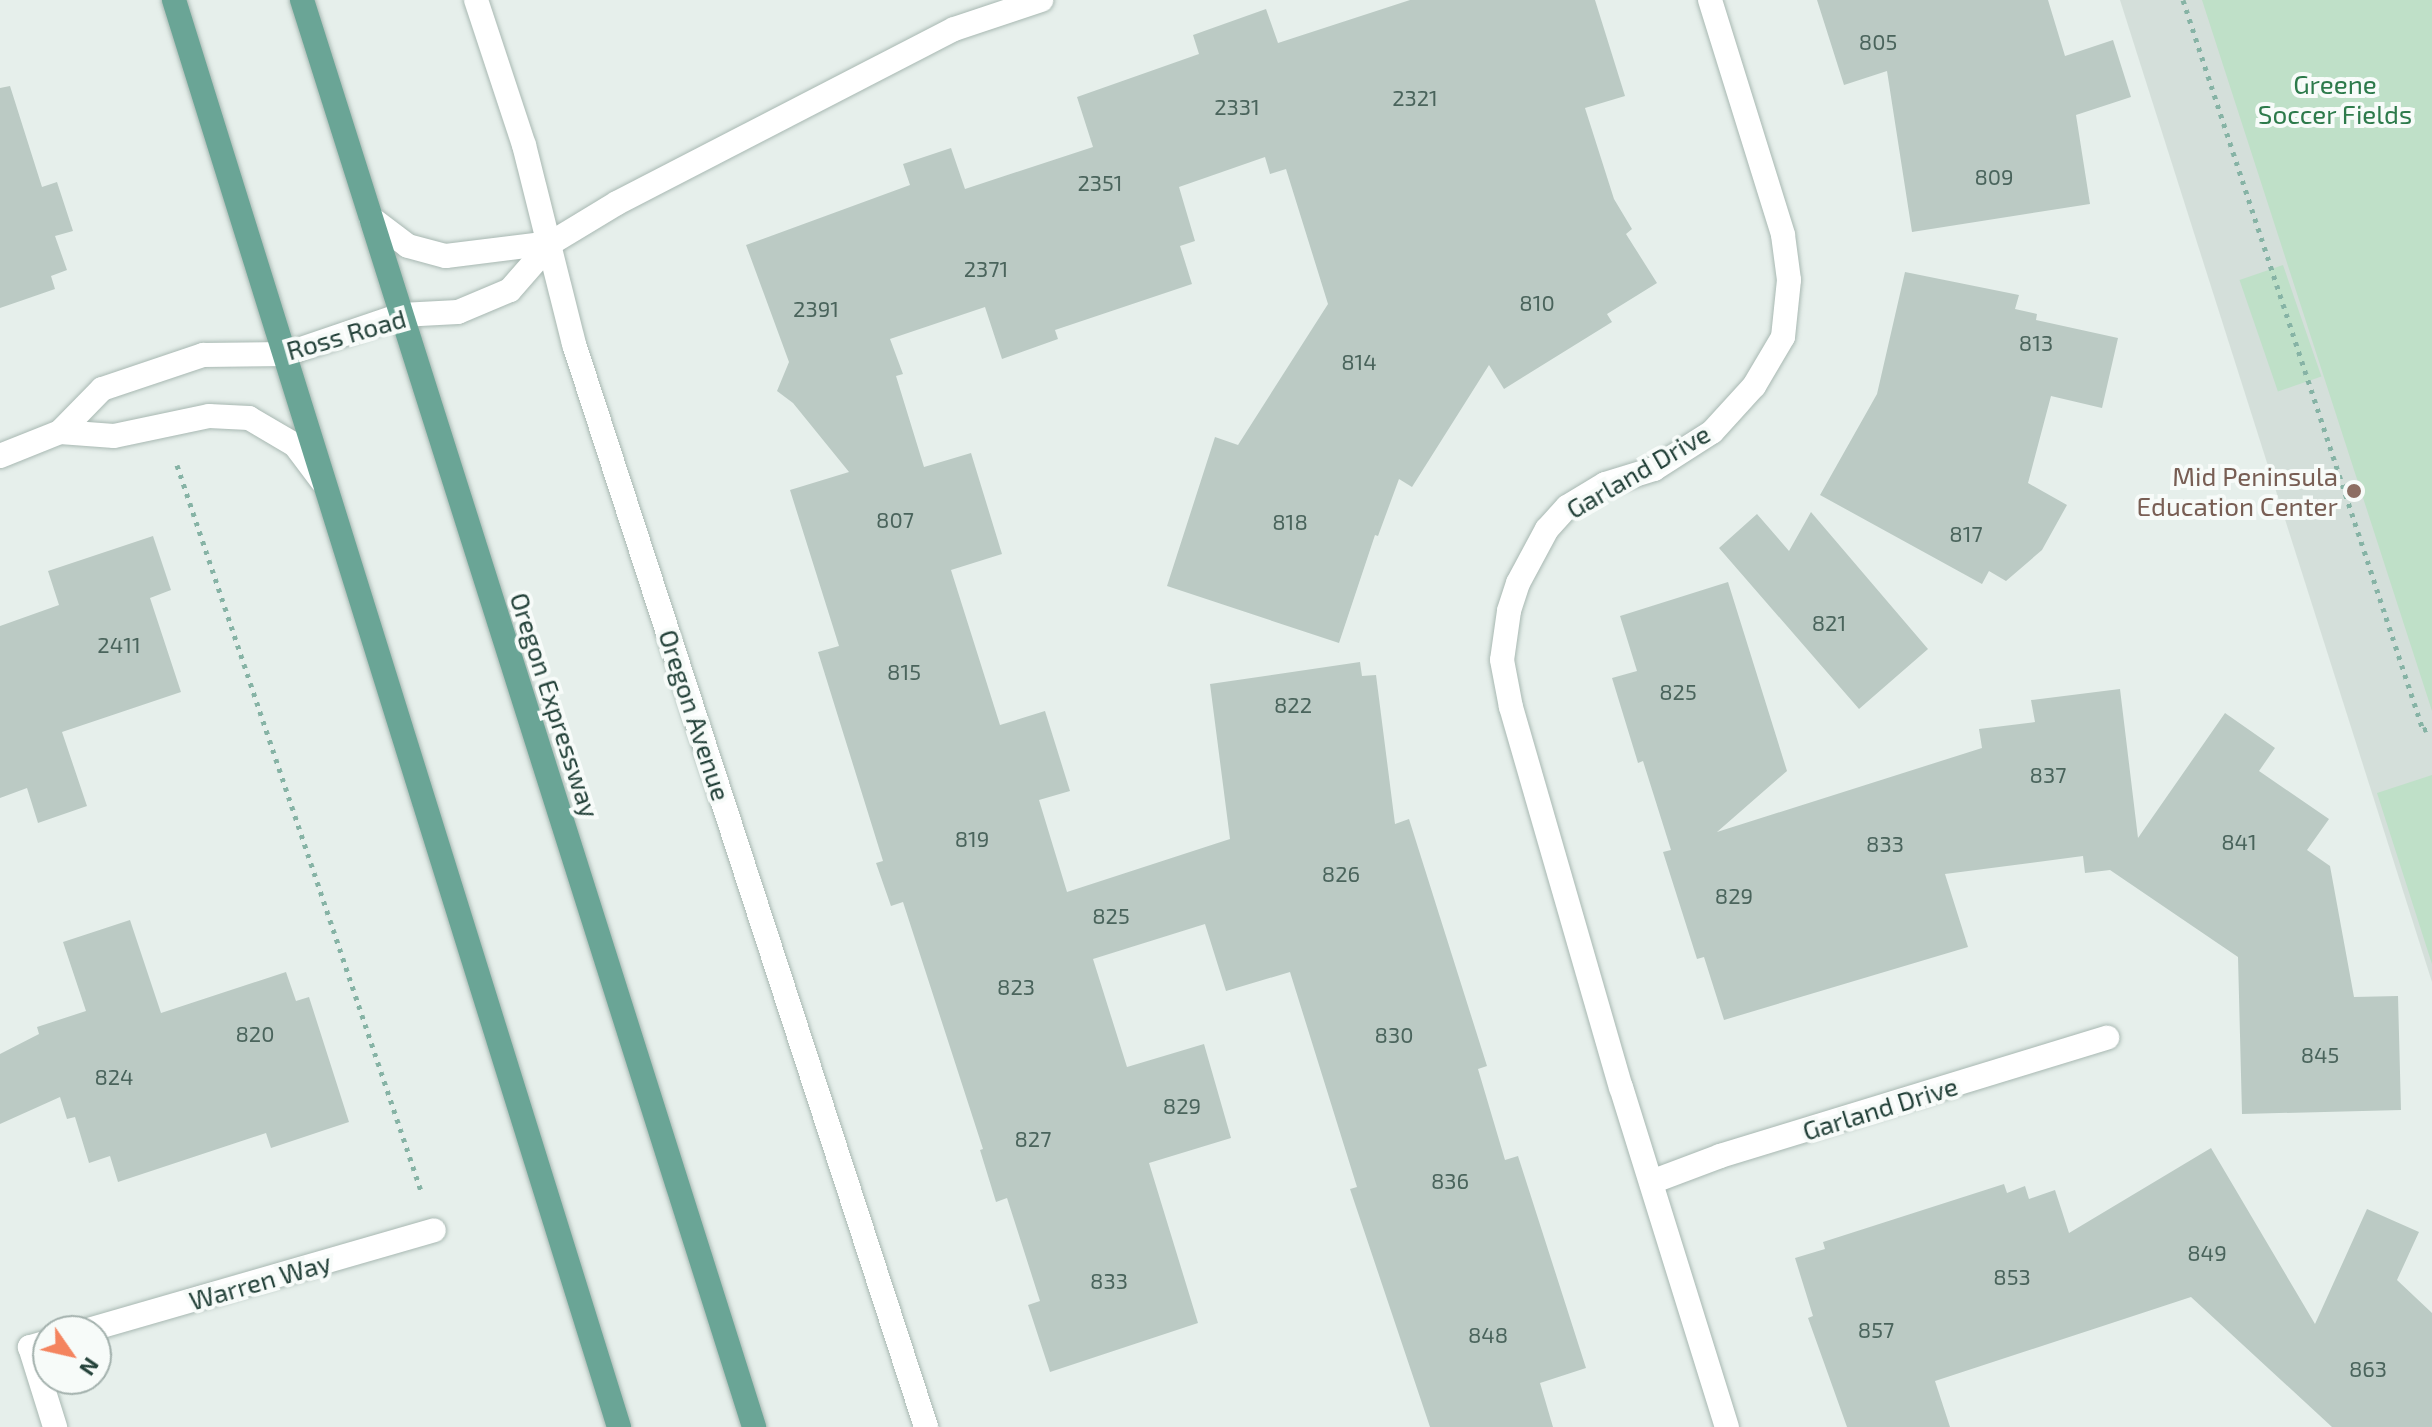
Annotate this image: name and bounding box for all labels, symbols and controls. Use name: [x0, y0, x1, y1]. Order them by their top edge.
house number: 805: [1859, 29, 1897, 55]
park label: Greene Soccer Fields: [2258, 68, 2412, 130]
house number: 2321: [1392, 85, 1438, 111]
house number: 2331: [1214, 94, 1260, 120]
house number: 809: [1974, 164, 2014, 190]
house number: 2351: [1077, 170, 1123, 196]
house number: 2371: [964, 256, 1008, 282]
house number: 810: [1519, 290, 1555, 316]
house number: 2391: [793, 296, 839, 322]
street label: Ross Road: [283, 302, 409, 366]
house number: 813: [2019, 330, 2053, 356]
house number: 814: [1341, 349, 1377, 375]
street label: Garland Drive: [1561, 417, 1715, 525]
place label: Mid Peninsula Education Center: [2137, 460, 2338, 522]
marker: Mid Peninsula Education Center: [2345, 482, 2363, 500]
house number: 807: [876, 507, 914, 533]
house number: 818: [1272, 509, 1308, 535]
house number: 817: [1949, 521, 1983, 547]
street label: Oregon Expressway: [504, 589, 606, 821]
house number: 821: [1812, 610, 1846, 636]
street label: Oregon Avenue: [653, 625, 737, 805]
house number: 2411: [97, 632, 141, 658]
house number: 815: [887, 659, 921, 685]
house number: 825: [1659, 679, 1697, 705]
house number: 822: [1274, 692, 1312, 718]
house number: 837: [2030, 762, 2066, 788]
house number: 819: [955, 826, 989, 852]
house number: 841: [2221, 829, 2257, 855]
house number: 833: [1866, 831, 1904, 857]
house number: 826: [1322, 861, 1360, 887]
house number: 829: [1715, 883, 1753, 909]
house number: 825: [1092, 903, 1130, 929]
house number: 823: [997, 974, 1035, 1000]
house number: 820: [236, 1021, 274, 1047]
house number: 830: [1375, 1022, 1413, 1048]
house number: 845: [2301, 1042, 2339, 1068]
house number: 824: [94, 1064, 134, 1090]
street label: Garland Drive: [1799, 1070, 1961, 1146]
house number: 829: [1163, 1093, 1201, 1119]
house number: 827: [1015, 1126, 1051, 1152]
house number: 836: [1431, 1168, 1469, 1194]
house number: 849: [2187, 1240, 2227, 1266]
street label: Warren Way: [185, 1246, 335, 1316]
house number: 853: [1993, 1264, 2031, 1290]
house number: 833: [1090, 1268, 1128, 1294]
north arrow: [32, 1315, 112, 1395]
house number: 857: [1858, 1317, 1894, 1343]
house number: 848: [1468, 1322, 1508, 1348]
text: N: [75, 1353, 105, 1381]
house number: 863: [2349, 1356, 2387, 1382]

